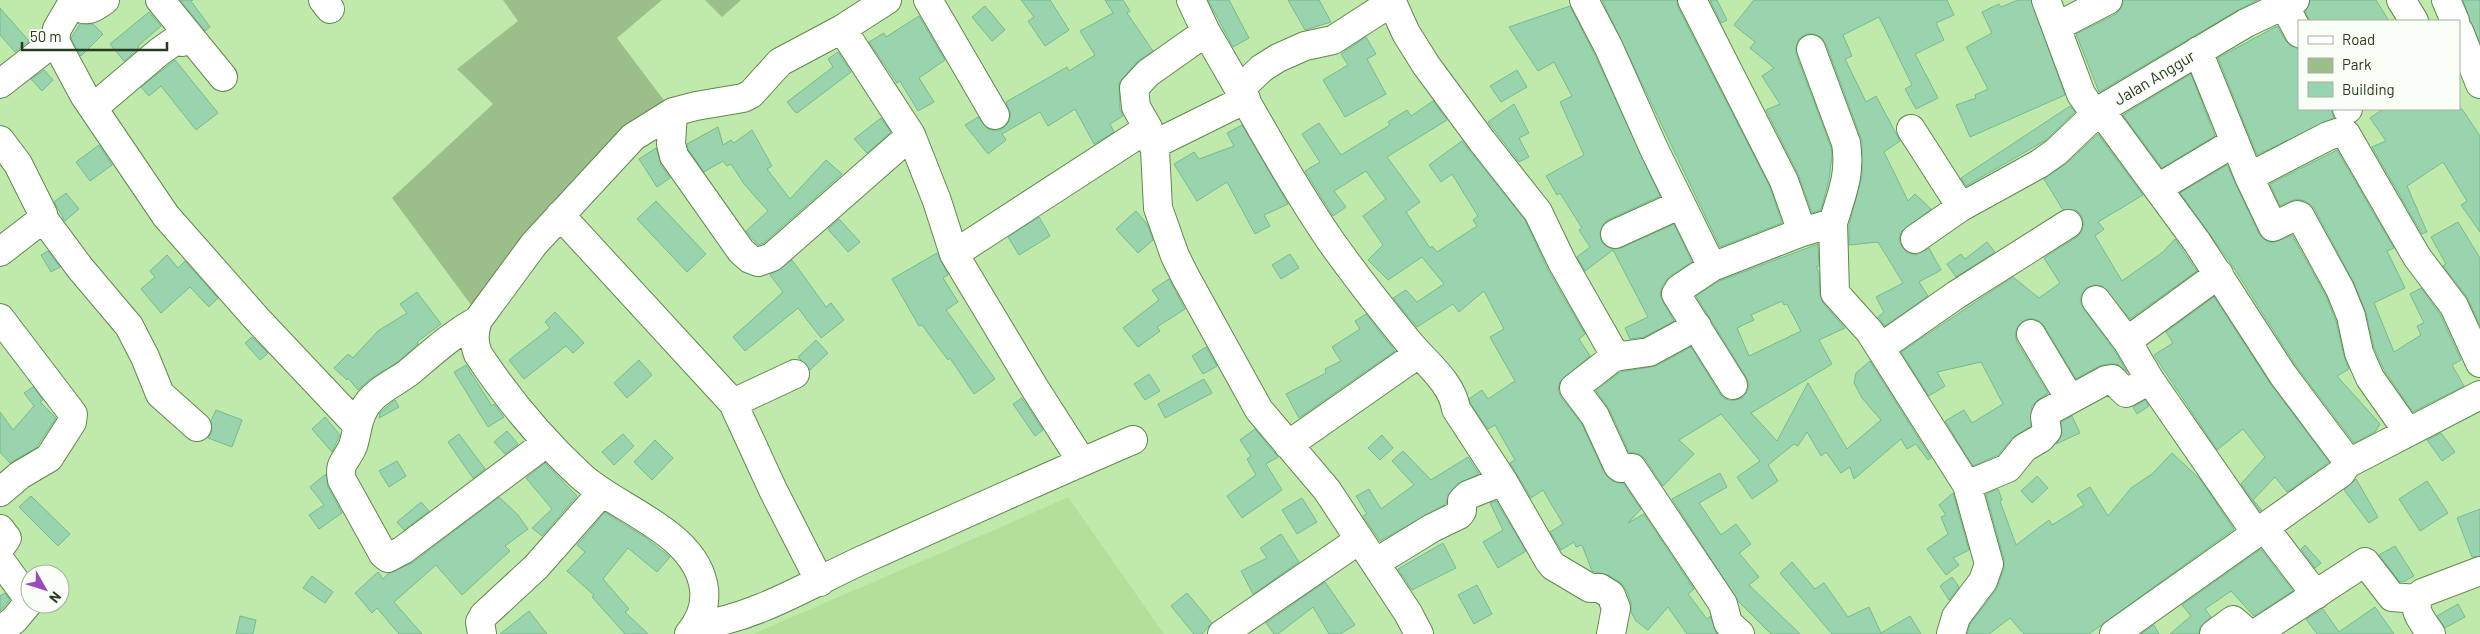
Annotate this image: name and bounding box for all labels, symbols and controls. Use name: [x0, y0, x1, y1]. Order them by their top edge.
scale bar: [22, 20, 168, 52]
legend: [2298, 20, 2460, 110]
text: 50 m: [30, 27, 62, 45]
text: Road: [2342, 30, 2375, 48]
street label: Jalan Anggur: [2110, 45, 2198, 109]
text: Park: [2342, 55, 2372, 73]
text: Building: [2342, 80, 2395, 98]
north arrow: [20, 564, 70, 614]
text: N: [46, 589, 65, 606]

